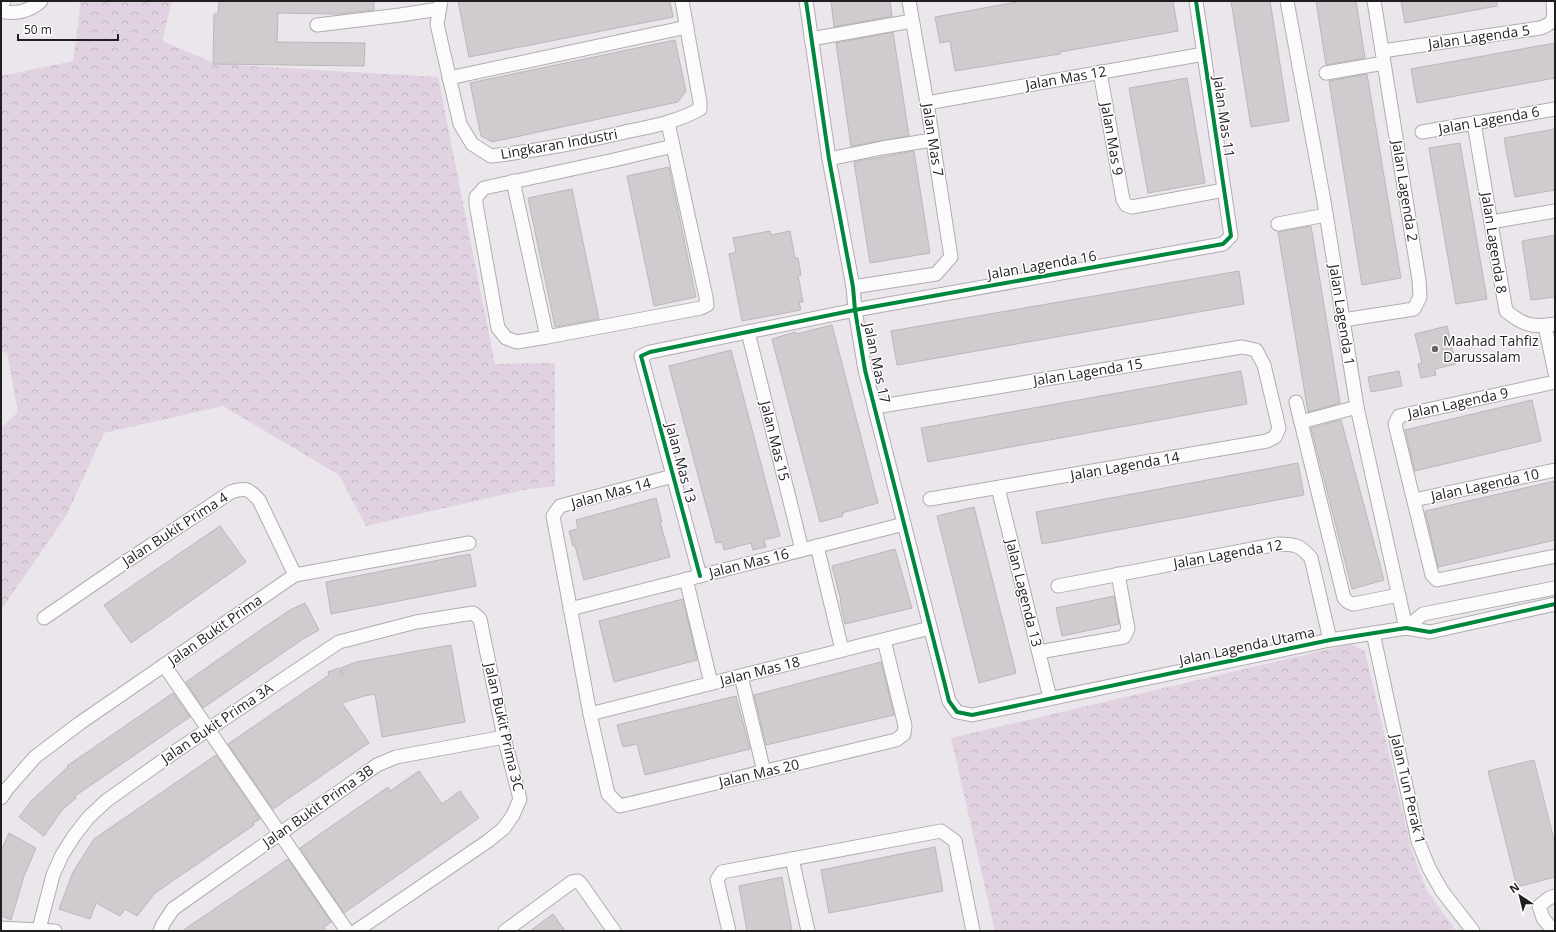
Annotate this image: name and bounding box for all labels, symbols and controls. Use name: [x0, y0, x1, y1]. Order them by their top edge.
scale bar: [18, 16, 118, 42]
street label: Jalan Lagenda 5: [1425, 20, 1531, 53]
text: 50 m: [24, 21, 52, 38]
street label: Jalan Mas 12: [1022, 61, 1108, 94]
street label: Jalan Mas 11: [1209, 73, 1240, 159]
street label: Jalan Mas 9: [1096, 99, 1128, 177]
street label: Jalan Mas 7: [918, 100, 949, 178]
street label: Jalan Lagenda 6: [1435, 101, 1541, 138]
street label: Lingkaran Industri: [499, 124, 619, 163]
street label: Jalan Lagenda 2: [1388, 137, 1423, 243]
street label: Jalan Lagenda 8: [1477, 189, 1512, 295]
street label: Jalan Lagenda 16: [984, 246, 1098, 284]
street label: Jalan Lagenda 1: [1325, 261, 1360, 367]
street label: Jalan Mas 17: [859, 319, 895, 405]
place label: Maahad Tahfiz Darussalam: [1443, 331, 1539, 366]
marker: Maahad Tahfiz Darussalam: [1430, 344, 1440, 354]
street label: Jalan Lagenda 15: [1030, 354, 1144, 390]
street label: Jalan Lagenda 9: [1404, 383, 1510, 423]
street label: Jalan Mas 15: [756, 397, 795, 483]
street label: Jalan Mas 13: [661, 419, 701, 505]
street label: Jalan Lagenda 14: [1067, 447, 1181, 485]
street label: Jalan Lagenda 10: [1427, 464, 1541, 506]
street label: Jalan Mas 14: [567, 473, 653, 513]
street label: Jalan Bukit Prima 4: [117, 487, 231, 571]
street label: Jalan Lagenda 13: [1001, 535, 1047, 649]
street label: Jalan Lagenda 12: [1170, 535, 1284, 573]
street label: Jalan Mas 16: [705, 543, 791, 582]
street label: Jalan Bukit Prima: [162, 590, 265, 670]
street label: Jalan Lagenda Utama: [1176, 622, 1316, 670]
street label: Jalan Mas 18: [716, 651, 802, 690]
street label: Jalan Bukit Prima 3C: [480, 659, 529, 793]
street label: Jalan Bukit Prima 3A: [155, 678, 277, 768]
street label: Jalan Tun Perak 1: [1386, 730, 1430, 846]
street label: Jalan Mas 20: [715, 754, 801, 791]
street label: Jalan Bukit Prima 3B: [257, 760, 377, 852]
north arrow: [1500, 876, 1540, 916]
text: N: [1506, 879, 1522, 896]

